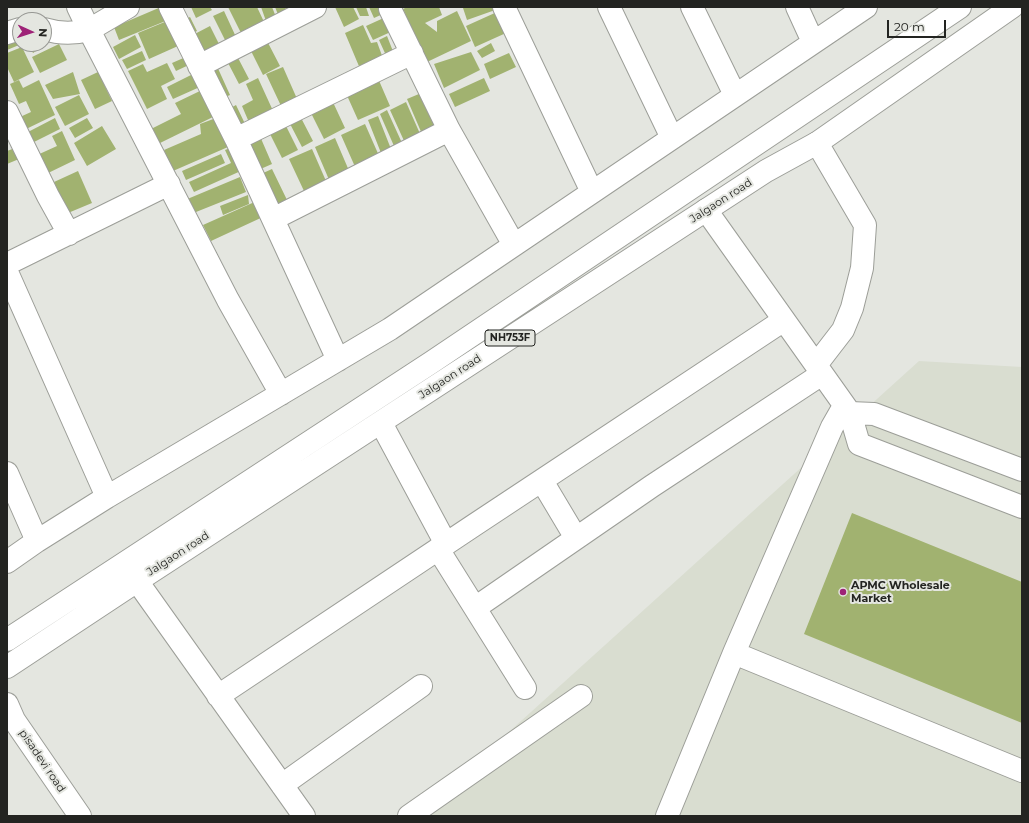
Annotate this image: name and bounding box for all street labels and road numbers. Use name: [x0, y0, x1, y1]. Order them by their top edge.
street label: Jalgaon road: [688, 176, 754, 226]
road number: NH753F: [485, 330, 535, 346]
street label: Jalgaon road: [417, 352, 483, 402]
street label: Jalgaon road: [145, 529, 211, 579]
street label: pisadevi road: [16, 727, 68, 795]

